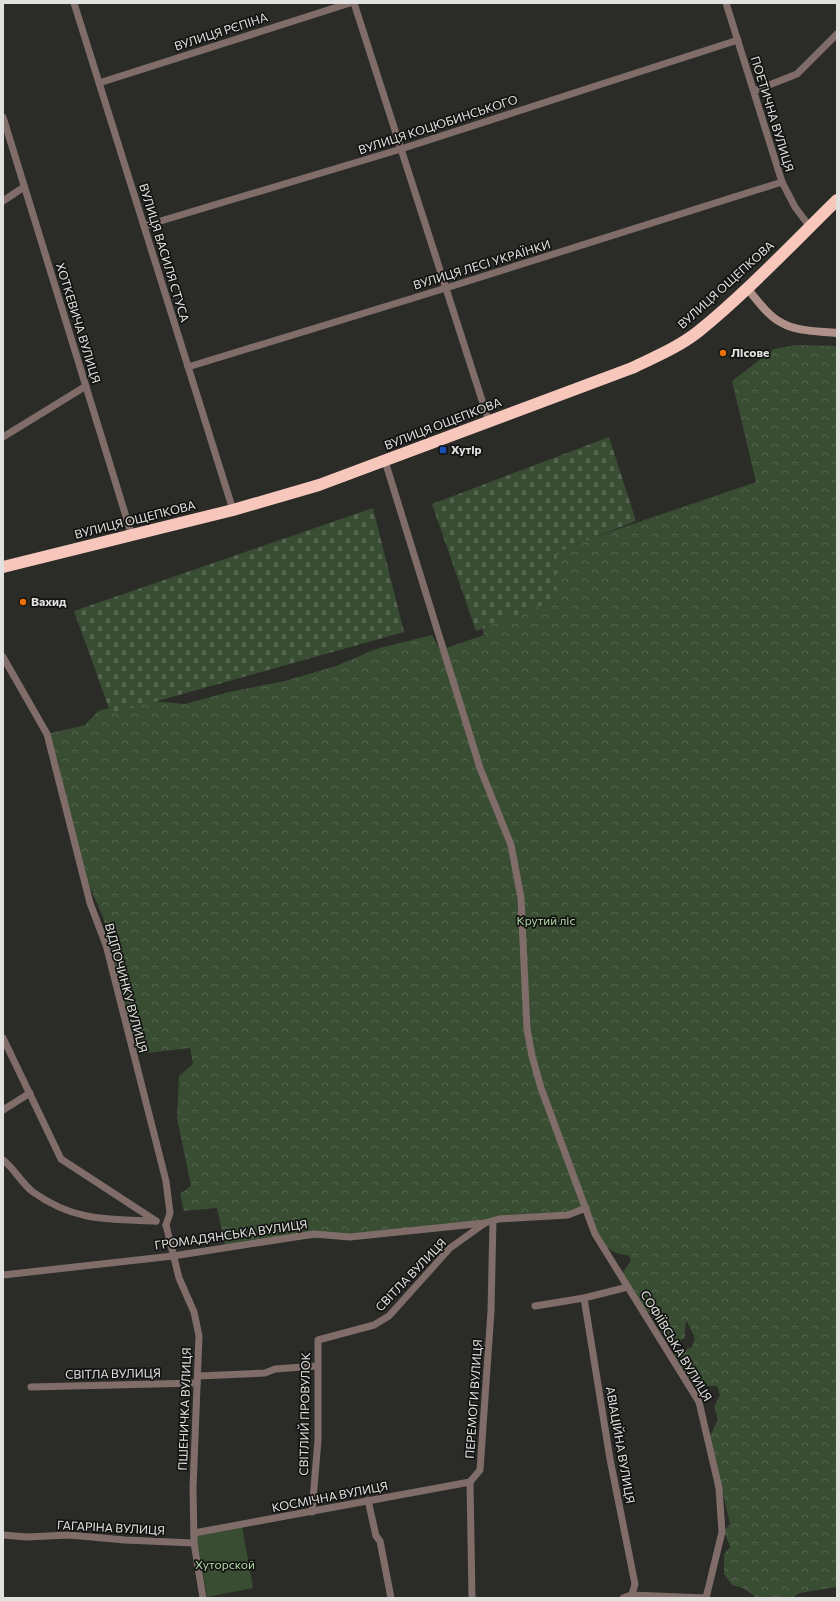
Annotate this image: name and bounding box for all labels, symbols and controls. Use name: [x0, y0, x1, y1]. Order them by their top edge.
street label: ВУЛИЦЯ РЄПІНА: [172, 9, 269, 53]
street label: ПОЕТИЧНА ВУЛИЦЯ: [749, 54, 797, 173]
street label: ВУЛИЦЯ КОЦЮБИНСЬКОГО: [356, 92, 519, 156]
street label: ВУЛИЦЯ ВАСИЛЯ СТУСА: [137, 182, 193, 324]
street label: ВУЛИЦЯ ЛЕСІ УКРАЇНКИ: [411, 236, 552, 292]
street label: ВУЛИЦЯ ОЩЕПКОВА: [674, 237, 776, 331]
street label: ХОТКЕВИЧА ВУЛИЦЯ: [54, 261, 104, 385]
place label: Лісове: [731, 345, 769, 359]
marker: Лісове: [718, 348, 728, 358]
street label: ВУЛИЦЯ ОЩЕПКОВА: [382, 394, 503, 452]
place label: Хутір: [451, 442, 482, 456]
marker: Хутір: [438, 445, 448, 455]
street label: ВУЛИЦЯ ОЩЕПКОВА: [73, 497, 197, 541]
place label: Вахид: [31, 594, 67, 608]
marker: Вахид: [18, 597, 28, 607]
park label: Крутий ліс: [517, 913, 575, 927]
street label: ВІДПОЧИНКУ ВУЛИЦЯ: [103, 921, 151, 1054]
street label: ГРОМАДЯНСЬКА ВУЛИЦЯ: [153, 1216, 308, 1252]
street label: СВІТЛА ВУЛИЦЯ: [372, 1235, 449, 1314]
street label: СОФІЇВСЬКА ВУЛИЦЯ: [638, 1287, 716, 1403]
street label: ПЕРЕМОГИ ВУЛИЦЯ: [462, 1339, 484, 1459]
street label: ПШЕНИЧКА ВУЛИЦЯ: [175, 1347, 193, 1471]
street label: СВІТЛИЙ ПРОВУЛОК: [296, 1352, 312, 1476]
street label: СВІТЛА ВУЛИЦЯ: [65, 1365, 161, 1381]
street label: АВІАЦІЙНА ВУЛИЦЯ: [604, 1385, 638, 1504]
street label: КОСМІЧНА ВУЛИЦЯ: [271, 1478, 389, 1514]
street label: ГАГАРІНА ВУЛИЦЯ: [57, 1517, 166, 1537]
park label: Хуторской: [195, 1557, 255, 1571]

